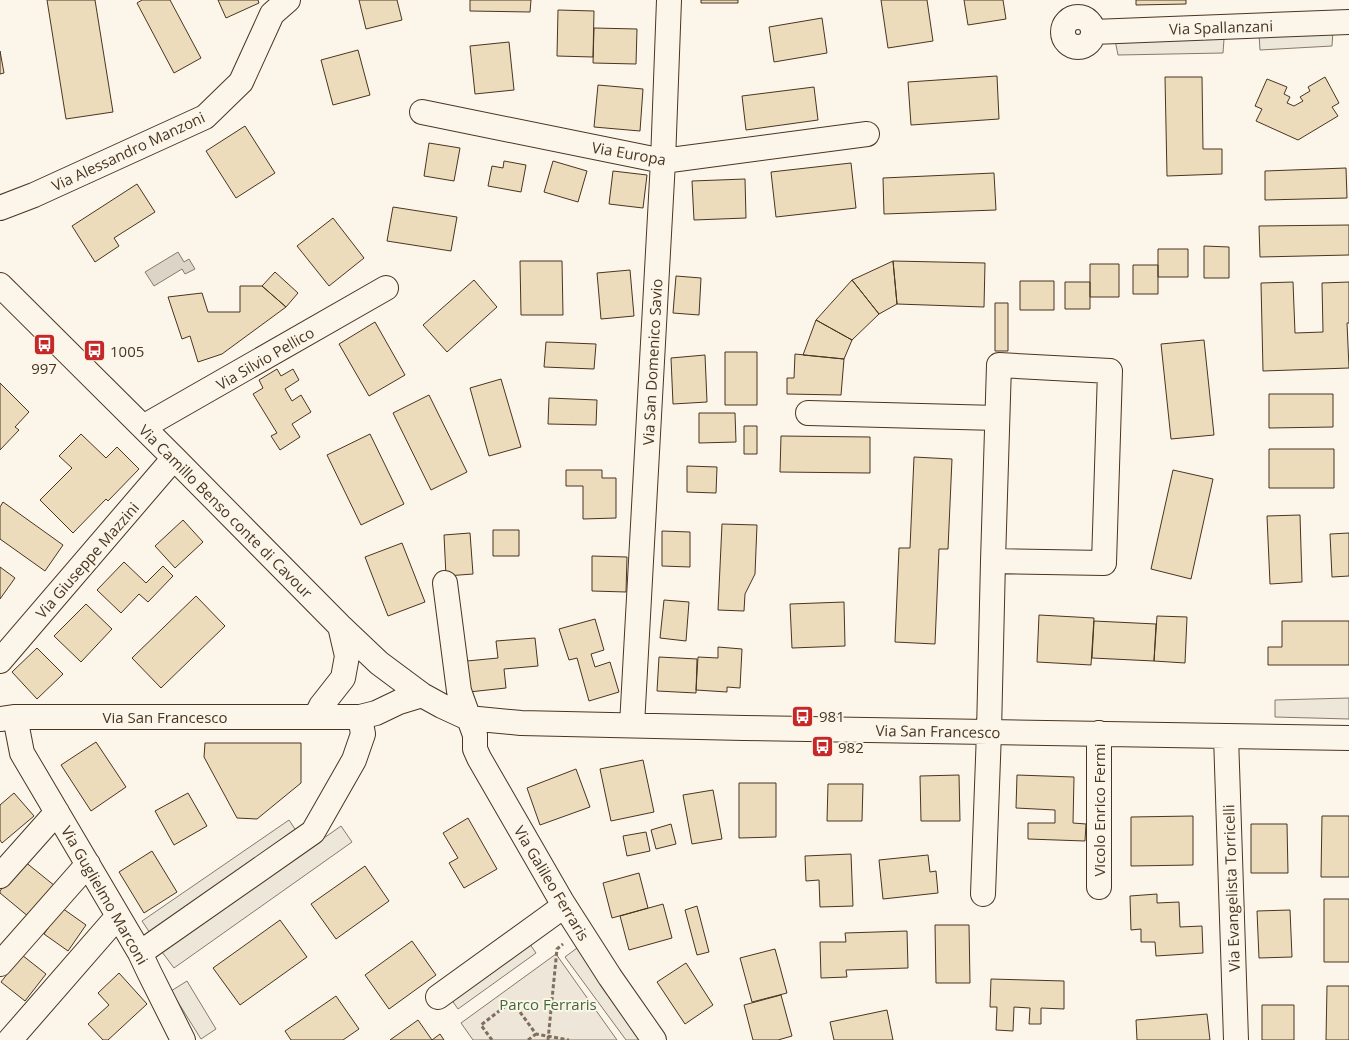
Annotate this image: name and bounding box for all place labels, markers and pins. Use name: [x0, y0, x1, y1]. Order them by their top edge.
bus stop icon: 997: [32, 333, 56, 357]
bus stop icon: 1005: [82, 339, 106, 363]
place label: 1005: [110, 341, 144, 361]
place label: 997: [31, 358, 57, 378]
bus stop icon: 981: [791, 704, 815, 728]
place label: 981: [819, 706, 845, 726]
bus stop icon: 982: [810, 735, 834, 759]
place label: 982: [838, 737, 864, 757]

